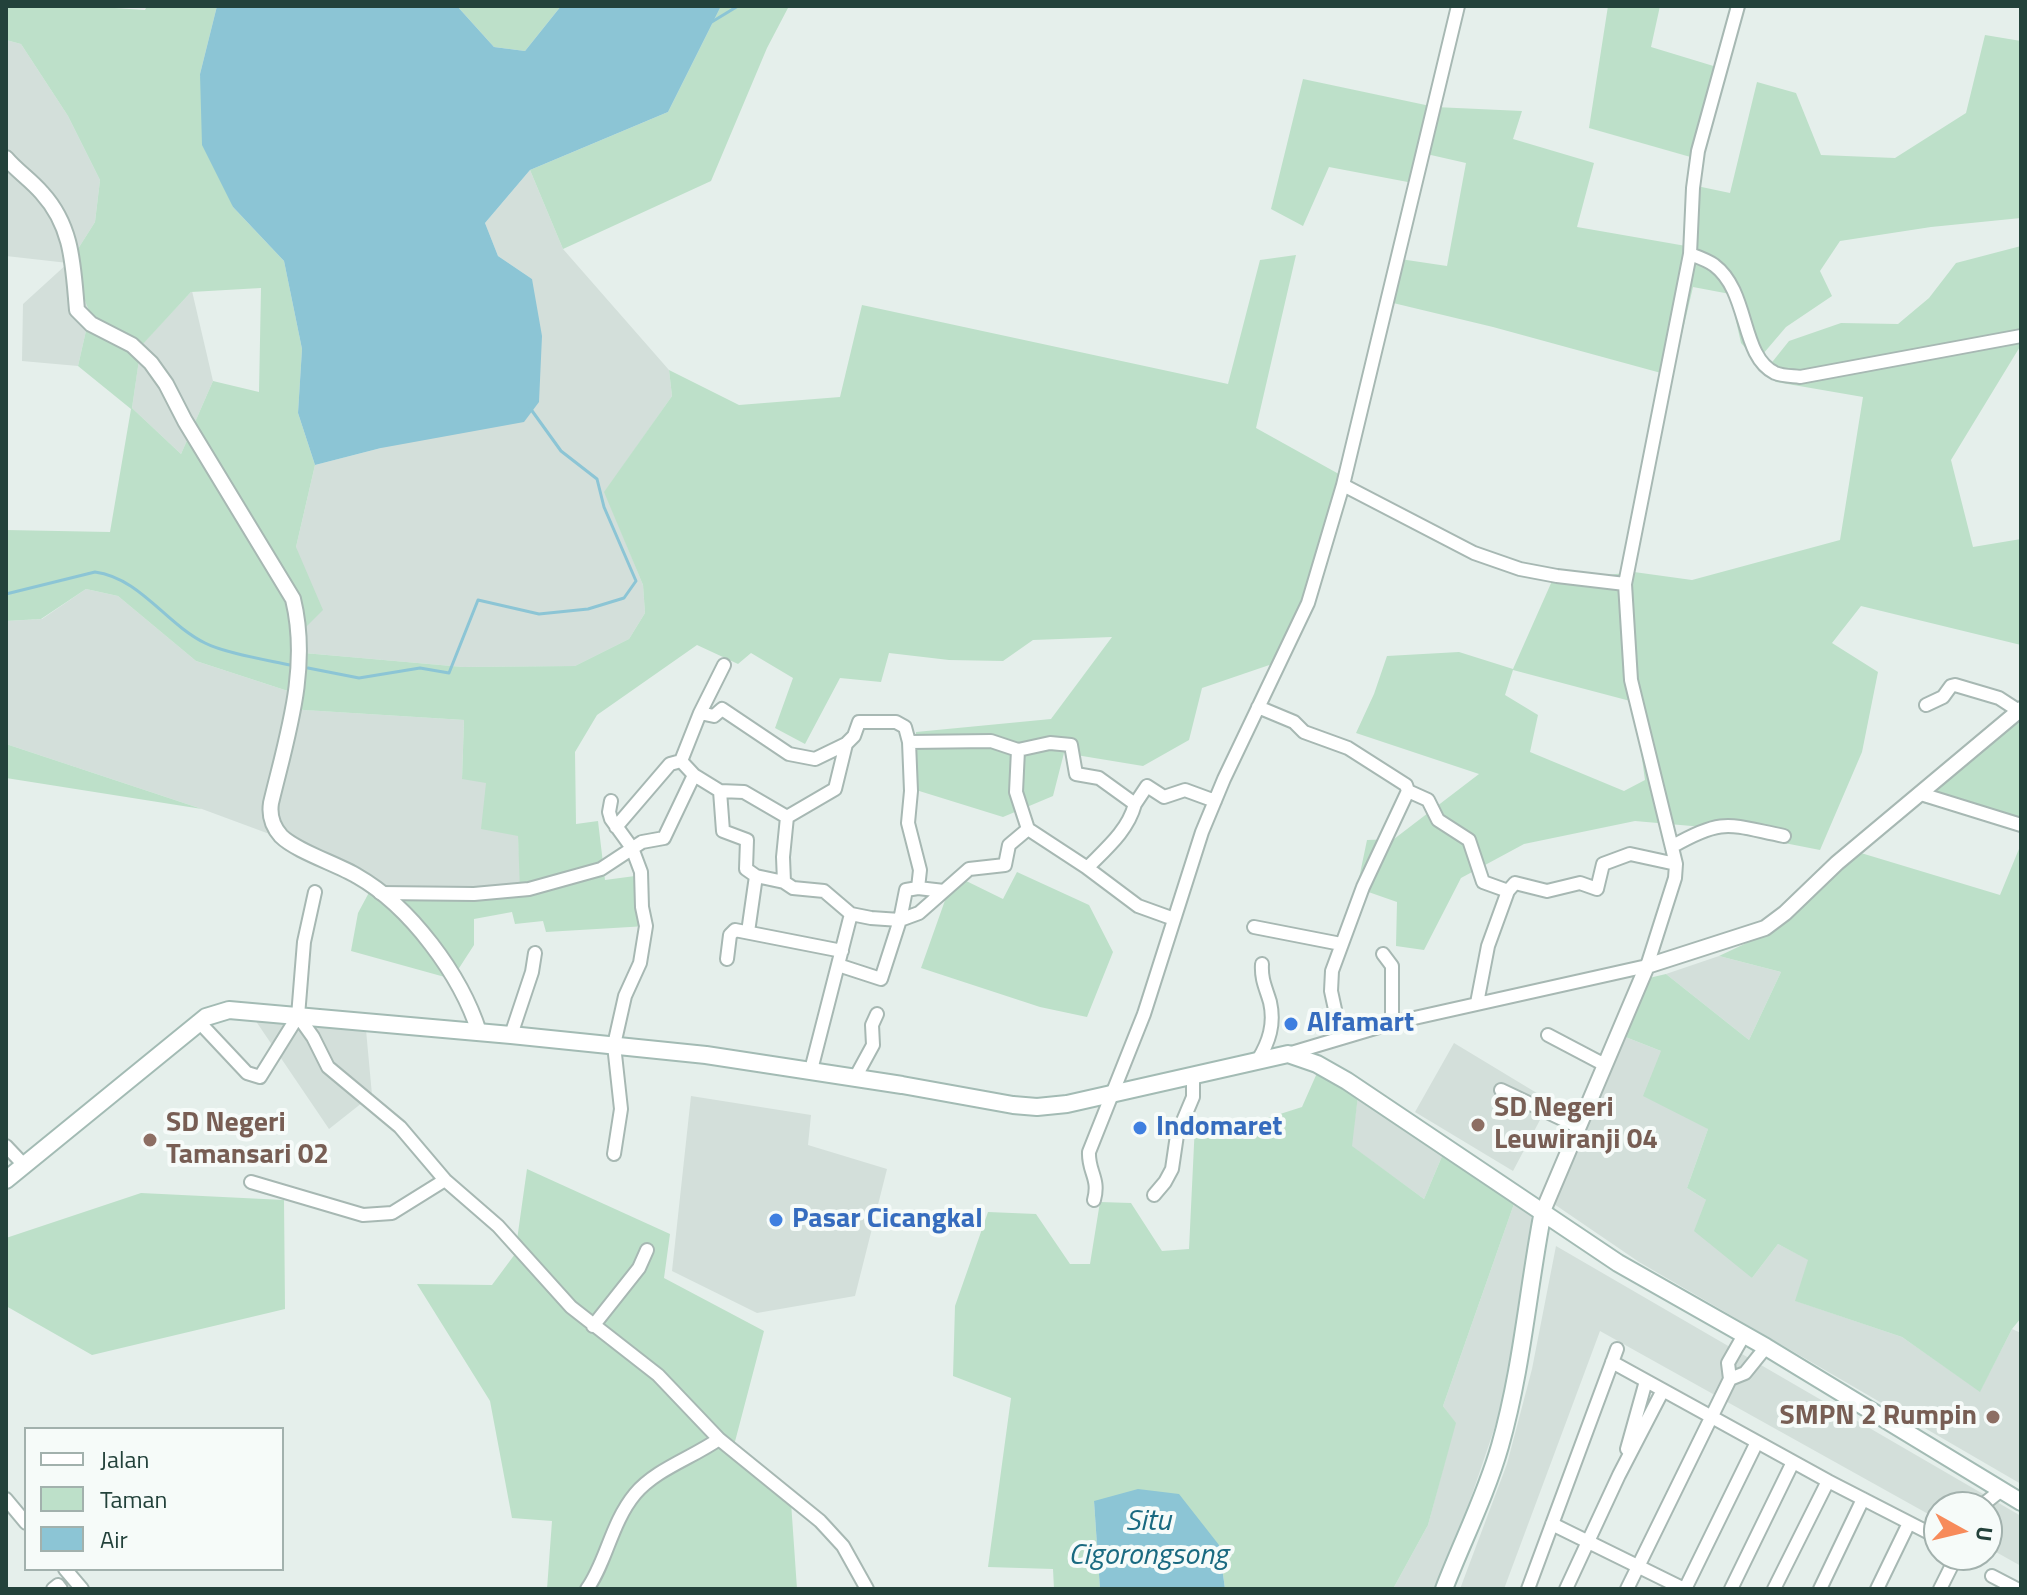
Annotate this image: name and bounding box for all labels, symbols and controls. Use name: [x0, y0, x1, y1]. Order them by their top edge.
place label: Alfamart: [1307, 1007, 1414, 1041]
marker: Alfamart: [1282, 1015, 1300, 1033]
place label: SD Negeri Leuwiranji 04: [1494, 1092, 1658, 1158]
place label: SD Negeri Tamansari 02: [166, 1107, 329, 1173]
place label: Indomaret: [1156, 1111, 1282, 1145]
marker: SD Negeri Leuwiranji 04: [1469, 1116, 1487, 1134]
marker: Indomaret: [1131, 1119, 1149, 1137]
marker: SD Negeri Tamansari 02: [141, 1131, 159, 1149]
place label: Pasar Cicangkal: [792, 1203, 983, 1237]
marker: Pasar Cicangkal: [767, 1211, 785, 1229]
place label: SMPN 2 Rumpin: [1780, 1400, 1977, 1434]
marker: SMPN 2 Rumpin: [1984, 1408, 2002, 1426]
legend: [24, 1427, 284, 1571]
text: Jalan: [100, 1441, 149, 1477]
text: Taman: [100, 1481, 168, 1517]
north arrow: [1923, 1491, 2003, 1571]
water label: Situ Cigorongsong: [1068, 1505, 1228, 1576]
text: Air: [100, 1521, 128, 1557]
text: U: [1967, 1525, 2003, 1544]

